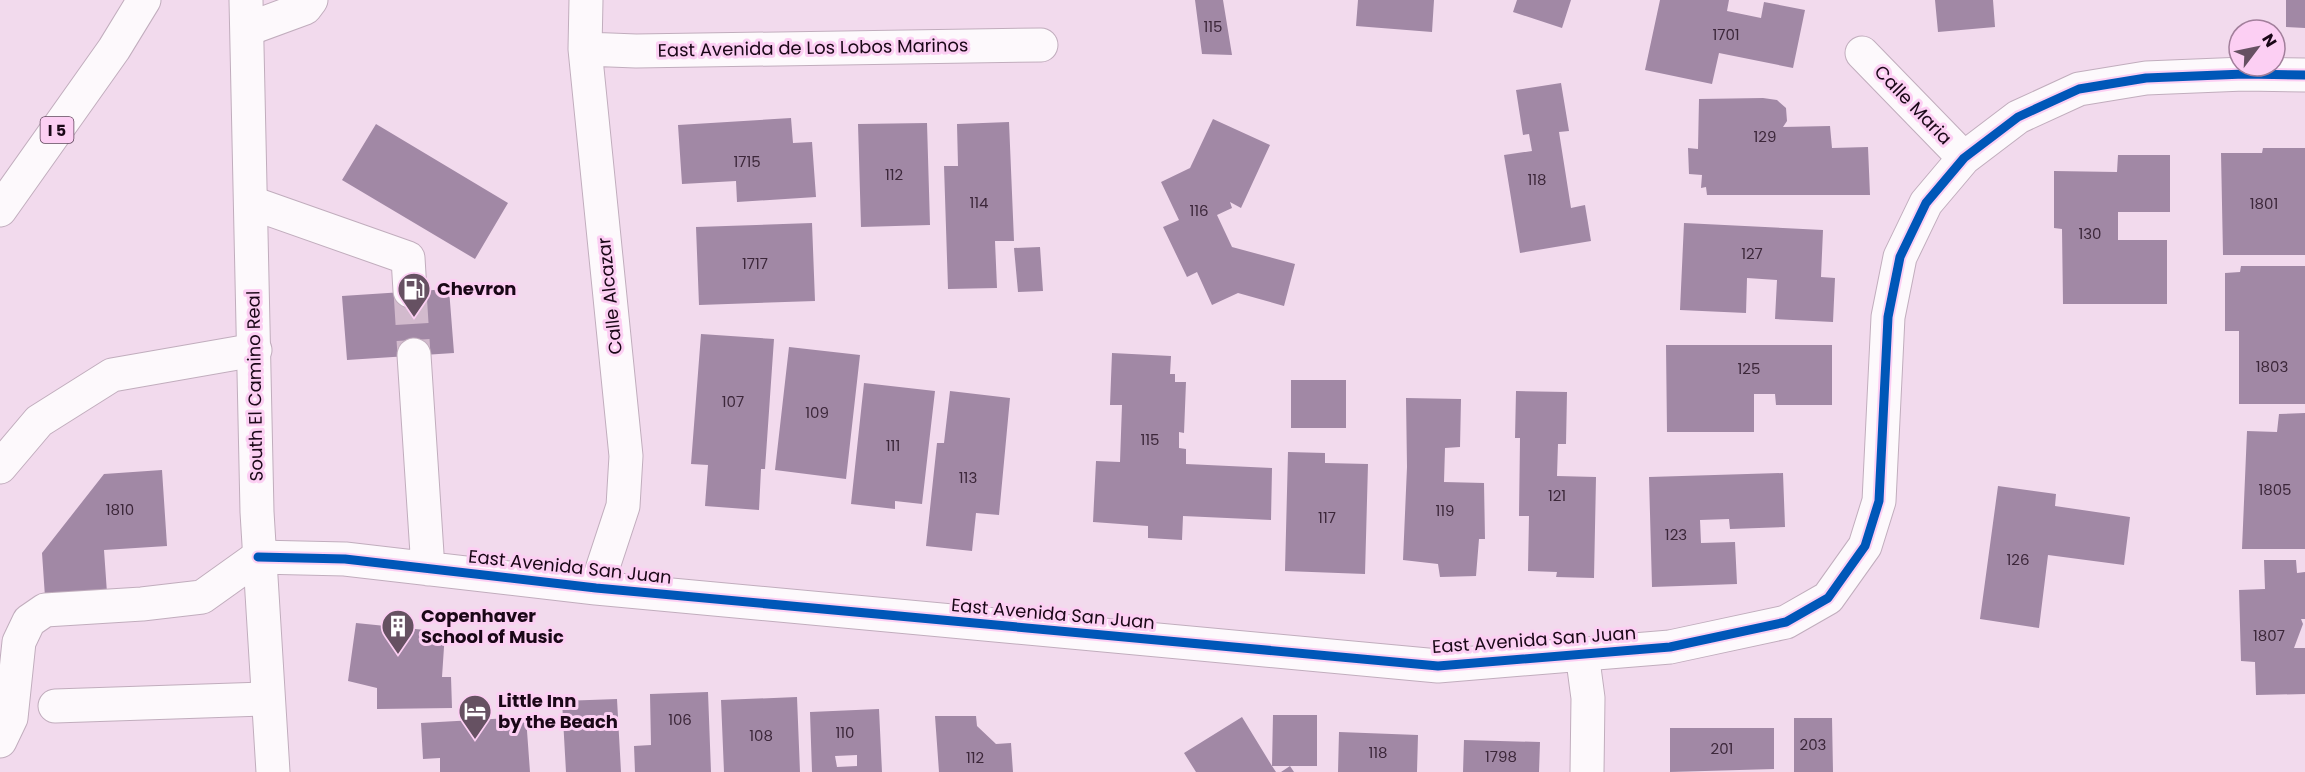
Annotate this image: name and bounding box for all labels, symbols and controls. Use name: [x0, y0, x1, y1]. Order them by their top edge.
house number: 115: [1203, 16, 1223, 37]
north arrow: [2227, 18, 2287, 78]
house number: 1701: [1712, 24, 1740, 45]
text: N: [2256, 29, 2282, 52]
street label: East Avenida de Los Lobos Marinos: [657, 32, 969, 63]
street label: Calle Maria: [1869, 59, 1958, 150]
road number: I 5: [40, 117, 74, 143]
house number: 129: [1754, 126, 1776, 147]
house number: 1715: [733, 151, 761, 172]
house number: 112: [885, 164, 903, 185]
house number: 118: [1527, 169, 1547, 190]
house number: 114: [969, 192, 989, 213]
house number: 1801: [2250, 193, 2278, 214]
house number: 116: [1189, 200, 1209, 221]
house number: 130: [2078, 223, 2102, 244]
street label: Calle Alcazar: [591, 236, 628, 356]
house number: 127: [1741, 243, 1763, 264]
house number: 1717: [742, 253, 768, 274]
fuel station icon: Chevron: [396, 271, 432, 318]
place label: Chevron: [437, 276, 517, 301]
street label: South El Camino Real: [240, 291, 269, 481]
house number: 1803: [2256, 356, 2288, 377]
house number: 125: [1738, 358, 1760, 379]
house number: 107: [722, 391, 744, 412]
house number: 109: [805, 402, 829, 423]
house number: 115: [1140, 429, 1160, 450]
house number: 111: [886, 435, 900, 456]
house number: 113: [959, 467, 977, 488]
house number: 1805: [2258, 479, 2292, 500]
house number: 121: [1548, 485, 1566, 506]
house number: 1810: [106, 499, 134, 520]
house number: 119: [1435, 500, 1455, 521]
house number: 117: [1318, 507, 1336, 528]
house number: 123: [1665, 524, 1687, 545]
street label: East Avenida San Juan: [467, 543, 673, 590]
house number: 126: [2007, 549, 2029, 570]
street label: East Avenida San Juan: [950, 592, 1156, 635]
place label: Copenhaver School of Music: [421, 603, 564, 649]
building icon: Copenhaver School of Music: [380, 608, 416, 655]
street label: East Avenida San Juan: [1431, 620, 1637, 659]
house number: 1807: [2253, 625, 2285, 646]
place label: Little Inn by the Beach: [498, 688, 618, 734]
hotel icon: Little Inn by the Beach: [457, 693, 493, 740]
house number: 106: [668, 709, 692, 730]
house number: 110: [835, 722, 855, 743]
house number: 108: [749, 725, 773, 746]
house number: 203: [1800, 734, 1826, 755]
house number: 201: [1711, 738, 1733, 759]
house number: 118: [1368, 742, 1388, 763]
house number: 1798: [1485, 746, 1517, 767]
house number: 112: [966, 747, 984, 768]

